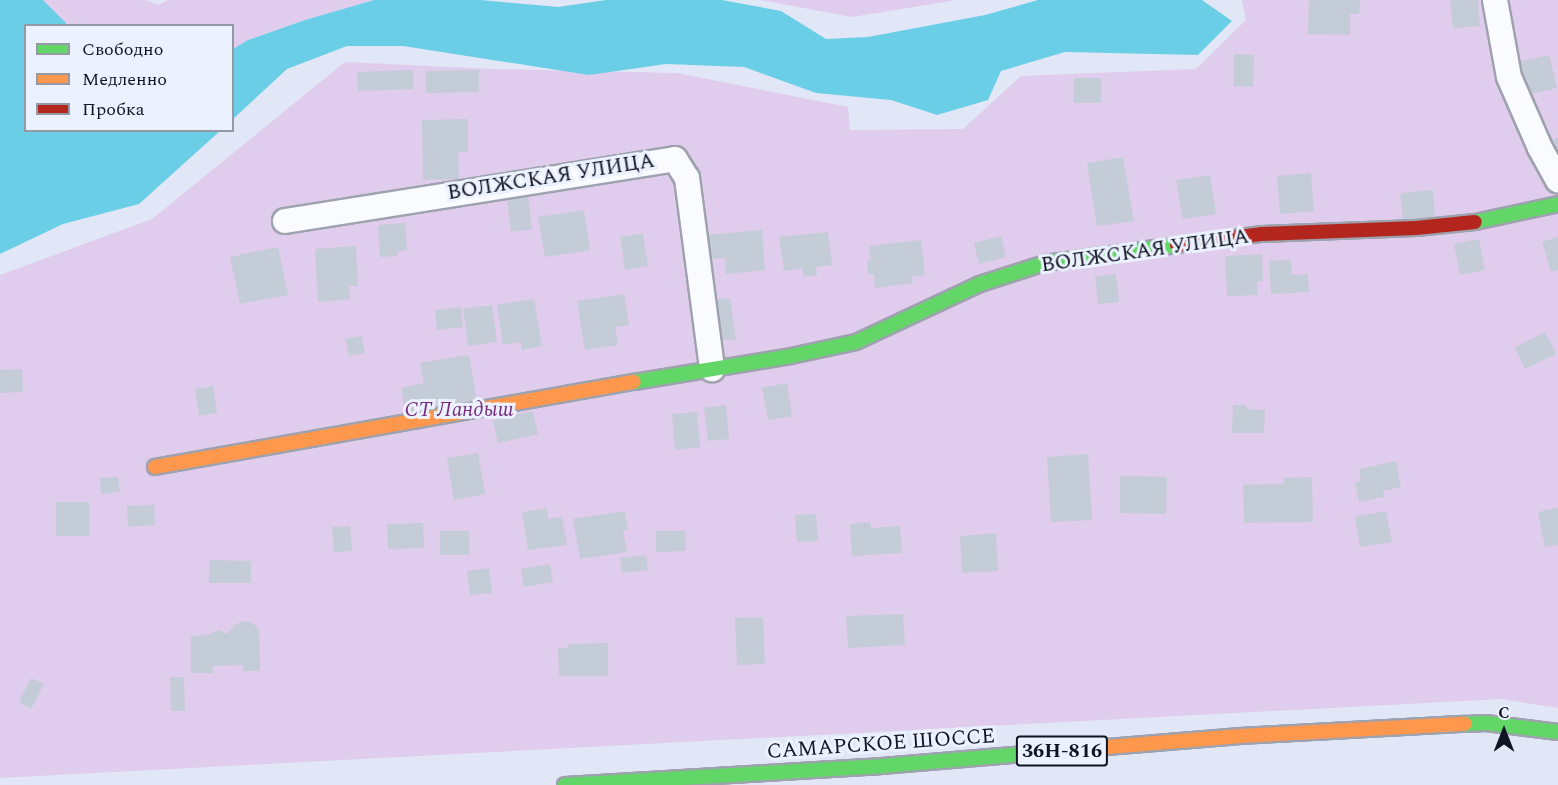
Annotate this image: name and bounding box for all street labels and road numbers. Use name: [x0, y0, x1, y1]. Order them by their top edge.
street label: ВОЛЖСКАЯ УЛИЦА: [445, 148, 657, 206]
street label: ВОЛЖСКАЯ УЛИЦА: [1039, 224, 1251, 278]
street label: САМАРСКОЕ ШОССЕ: [766, 723, 996, 765]
road number: 36Н-816: [1016, 734, 1108, 768]

